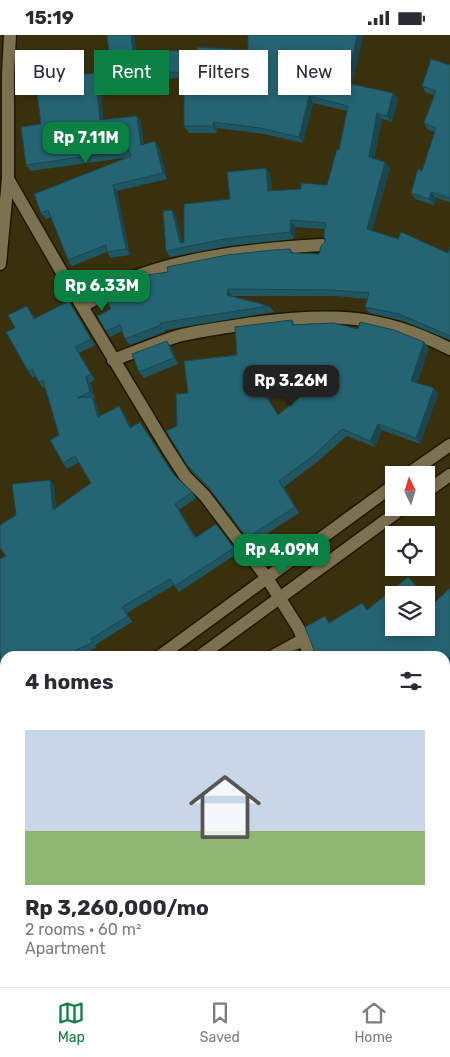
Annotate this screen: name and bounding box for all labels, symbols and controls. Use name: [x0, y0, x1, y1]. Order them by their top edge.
text: 15:19: [25, 6, 74, 29]
chip: Buy: [15, 50, 84, 95]
chip: Rent: [94, 50, 169, 95]
chip: Filters: [179, 50, 268, 95]
chip: New: [278, 50, 351, 95]
pin: Rp 7.11M: [34, 121, 138, 164]
text: Rp 7.11M: [53, 128, 119, 147]
pin: Rp 6.33M: [50, 269, 154, 312]
text: Rp 6.33M: [65, 276, 139, 295]
pin: Rp 3.26M: [239, 365, 343, 407]
text: Rp 3.26M: [254, 371, 328, 390]
north arrow: [385, 466, 435, 516]
map controls: [385, 466, 435, 636]
button: locate: [385, 526, 435, 576]
pin: Rp 4.09M: [230, 533, 334, 576]
text: Rp 4.09M: [245, 540, 319, 559]
button: layers: [385, 586, 435, 636]
icon: filters: [397, 667, 425, 695]
text: 4 homes: [25, 669, 114, 694]
icon: home: [180, 762, 270, 852]
text: Rp 3,260,000/mo: [25, 895, 209, 920]
text: 2 rooms · 60 m²: [25, 920, 142, 939]
text: Apartment: [25, 939, 105, 958]
tab: Map: [57, 999, 85, 1046]
tab: Saved: [200, 999, 240, 1046]
tab: Home: [354, 999, 393, 1046]

